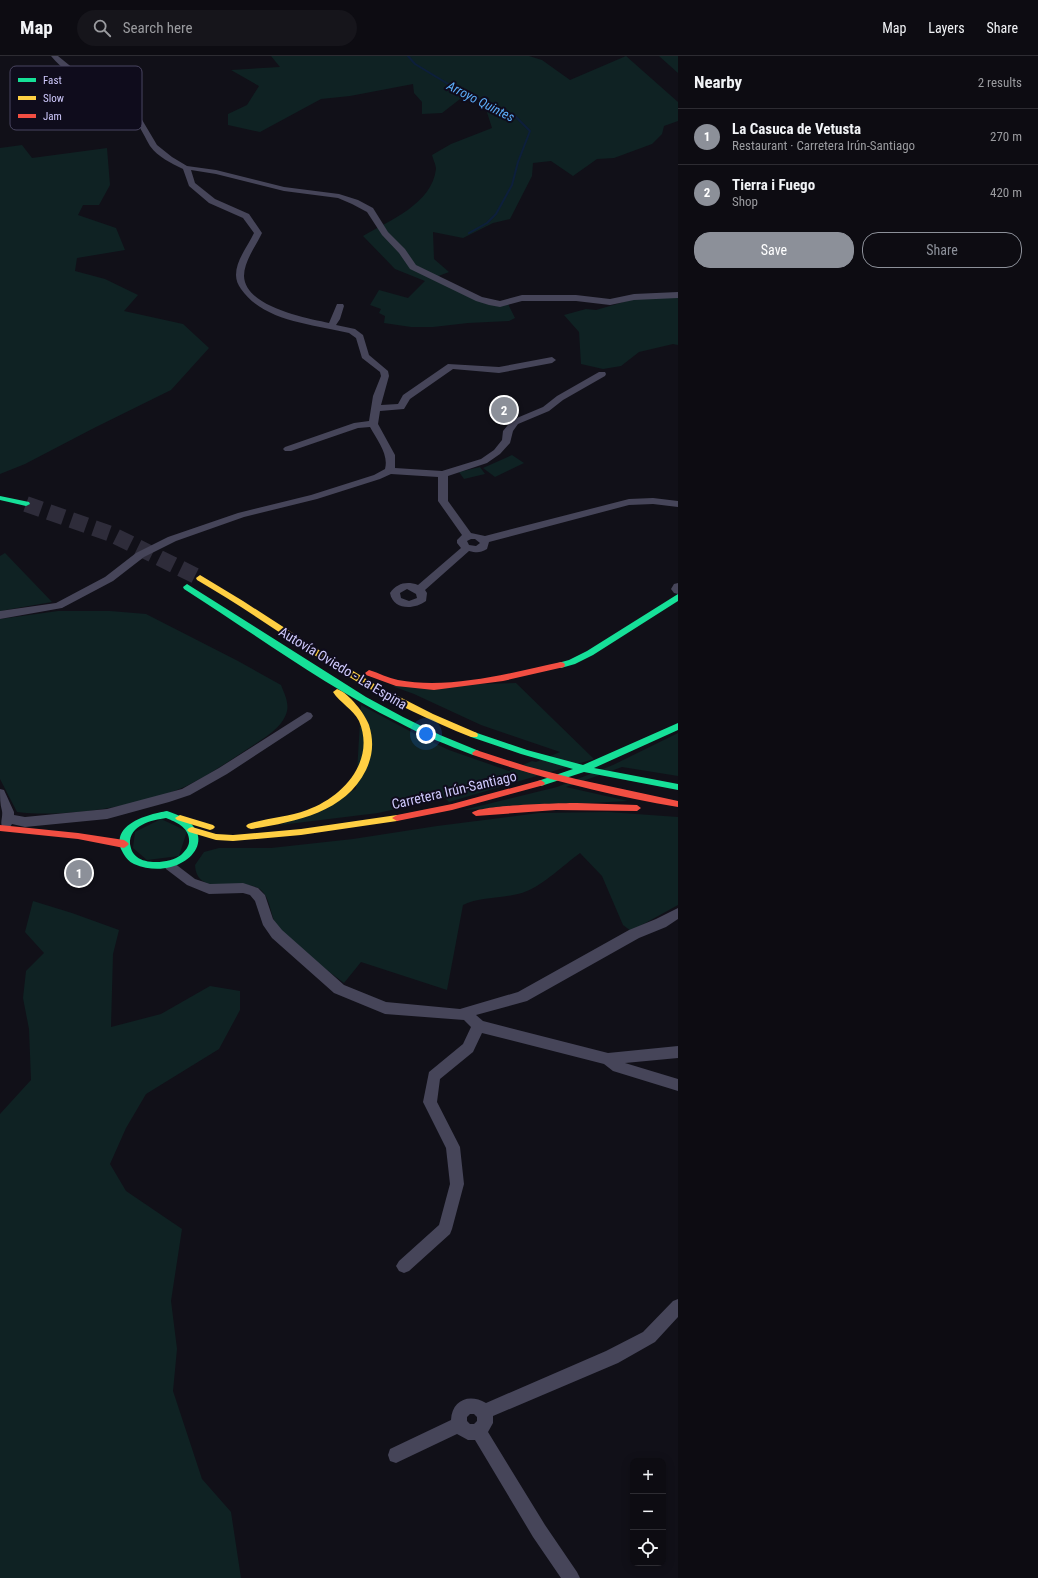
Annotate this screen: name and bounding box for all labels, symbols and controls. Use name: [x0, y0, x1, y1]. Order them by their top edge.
search box: [77, 10, 357, 46]
text: Map: [20, 16, 53, 39]
icon: search: [91, 17, 113, 39]
text: Search here: [123, 19, 193, 37]
text: Map: [882, 20, 906, 36]
text: Layers: [928, 20, 965, 36]
text: Share: [987, 20, 1018, 36]
legend: [10, 66, 142, 130]
text: Nearby: [694, 72, 742, 92]
text: Fast: [43, 74, 62, 87]
text: 2 results: [978, 75, 1022, 90]
water label: Arroyo Quintes: [444, 78, 517, 125]
text: Slow: [43, 92, 64, 105]
text: Jam: [43, 110, 62, 123]
text: La Casuca de Vetusta: [732, 120, 861, 138]
text: 1: [704, 129, 710, 144]
text: 270 m: [990, 129, 1022, 144]
text: Restaurant · Carretera Irún-Santiago: [732, 138, 915, 153]
text: Tierra i Fuego: [732, 176, 815, 194]
text: 2: [704, 185, 710, 200]
text: 420 m: [990, 185, 1022, 200]
text: Shop: [732, 194, 758, 209]
button: Save: [694, 232, 854, 268]
button: Share: [862, 232, 1022, 268]
pin: 2: [491, 395, 517, 425]
street label: Autovía Oviedo - La Espina: [276, 623, 410, 713]
your location: [416, 724, 436, 744]
street label: Carretera Irún-Santiago: [390, 768, 518, 812]
pin: 1: [66, 858, 92, 888]
map controls: [630, 1458, 666, 1566]
button: +: [630, 1458, 666, 1494]
button: −: [630, 1494, 666, 1530]
button: locate: [630, 1530, 666, 1566]

